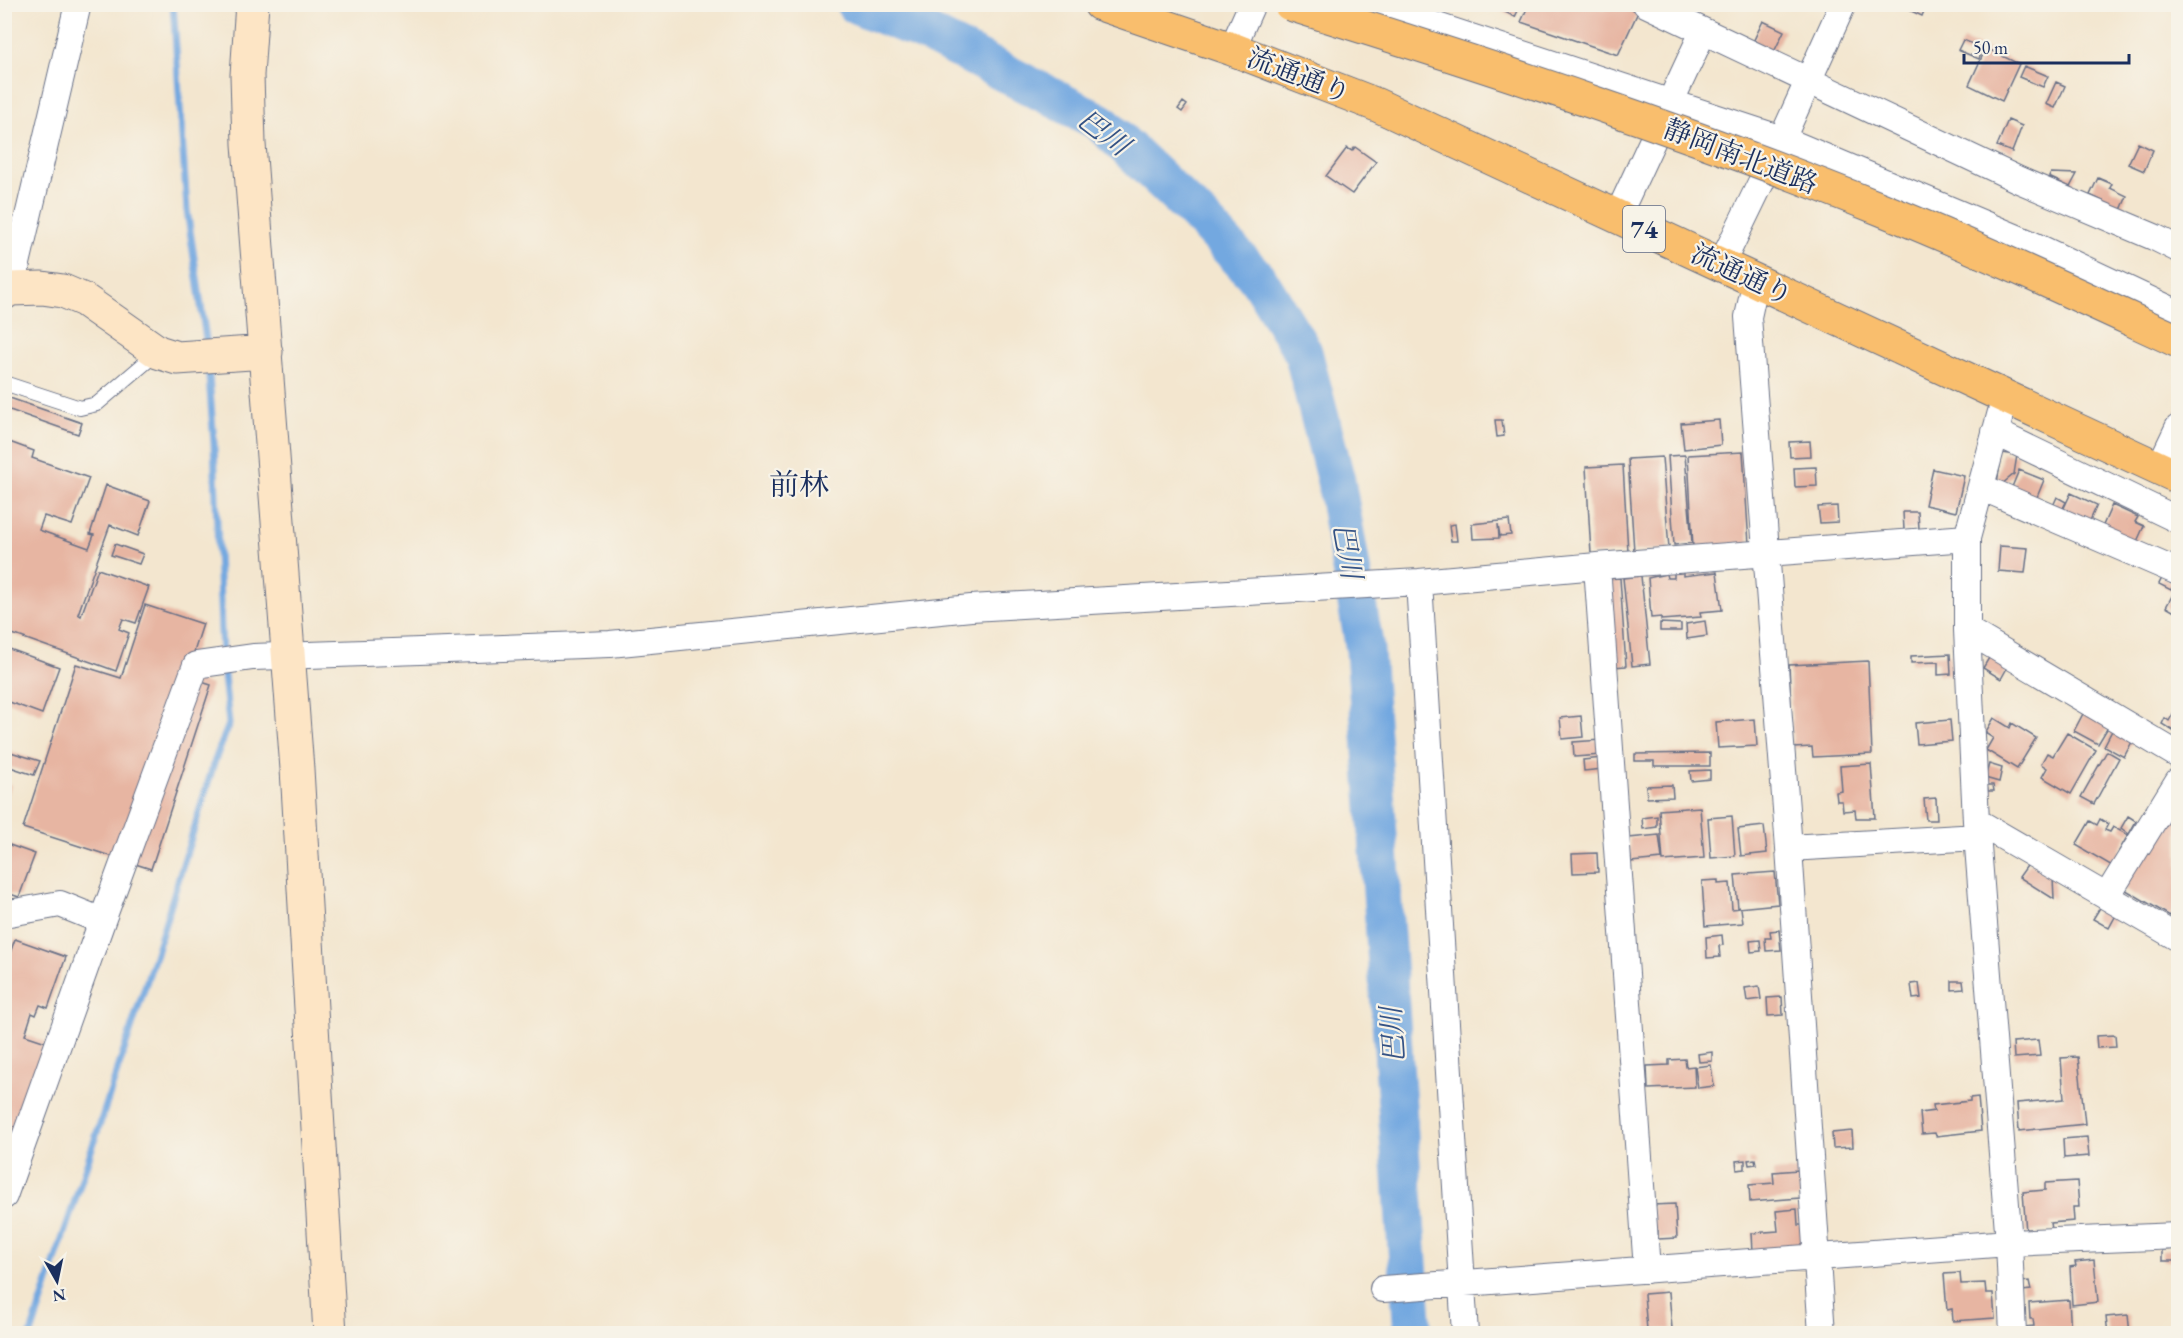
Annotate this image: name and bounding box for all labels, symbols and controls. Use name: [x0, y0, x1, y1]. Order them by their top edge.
scale bar: [1964, 27, 2129, 65]
text: 50 m: [1973, 36, 2008, 59]
street label: 流通通り: [1242, 39, 1356, 111]
water label: 巴川: [1071, 101, 1140, 165]
street label: 静岡南北道路: [1659, 111, 1823, 201]
road number: 74: [1623, 206, 1665, 252]
street label: 流通通り: [1686, 235, 1798, 313]
district label: 前林: [769, 465, 829, 504]
water label: 巴川: [1325, 520, 1371, 585]
water label: 巴川: [1372, 1003, 1412, 1064]
north arrow: [27, 1251, 87, 1311]
text: N: [51, 1284, 67, 1307]

